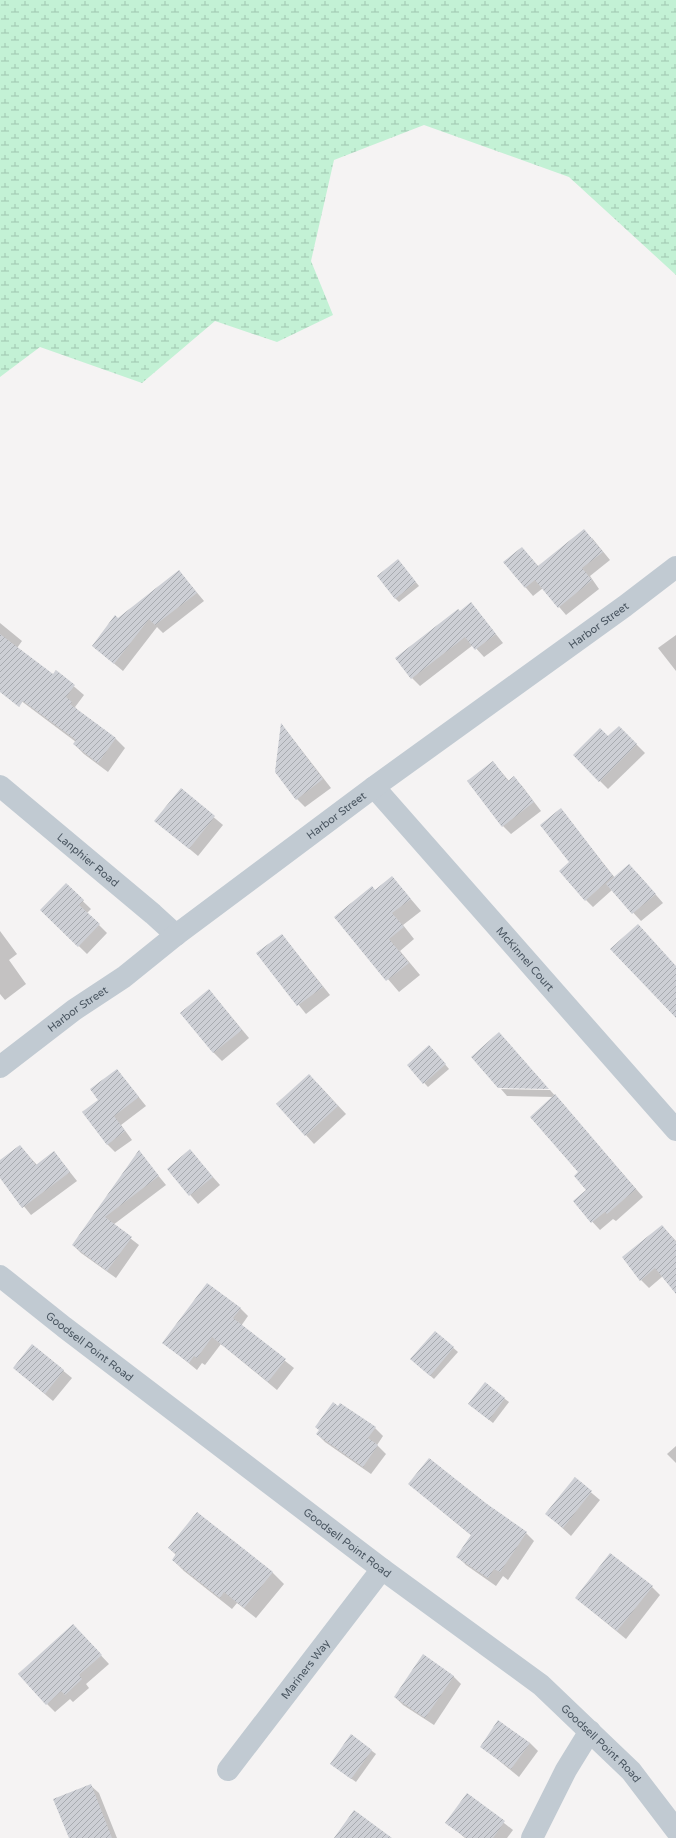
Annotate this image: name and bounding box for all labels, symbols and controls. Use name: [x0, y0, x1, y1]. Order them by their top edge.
street label: Harbor Street: [566, 600, 631, 652]
street label: Harbor Street: [304, 789, 369, 842]
street label: Lanphier Road: [54, 831, 121, 890]
street label: McKinnel Court: [493, 924, 557, 994]
street label: Harbor Street: [45, 983, 110, 1035]
street label: Goodsell Point Road: [43, 1309, 136, 1384]
street label: Goodsell Point Road: [301, 1506, 394, 1580]
street label: Mariners Way: [279, 1637, 333, 1702]
street label: Goodsell Point Road: [558, 1702, 643, 1785]

